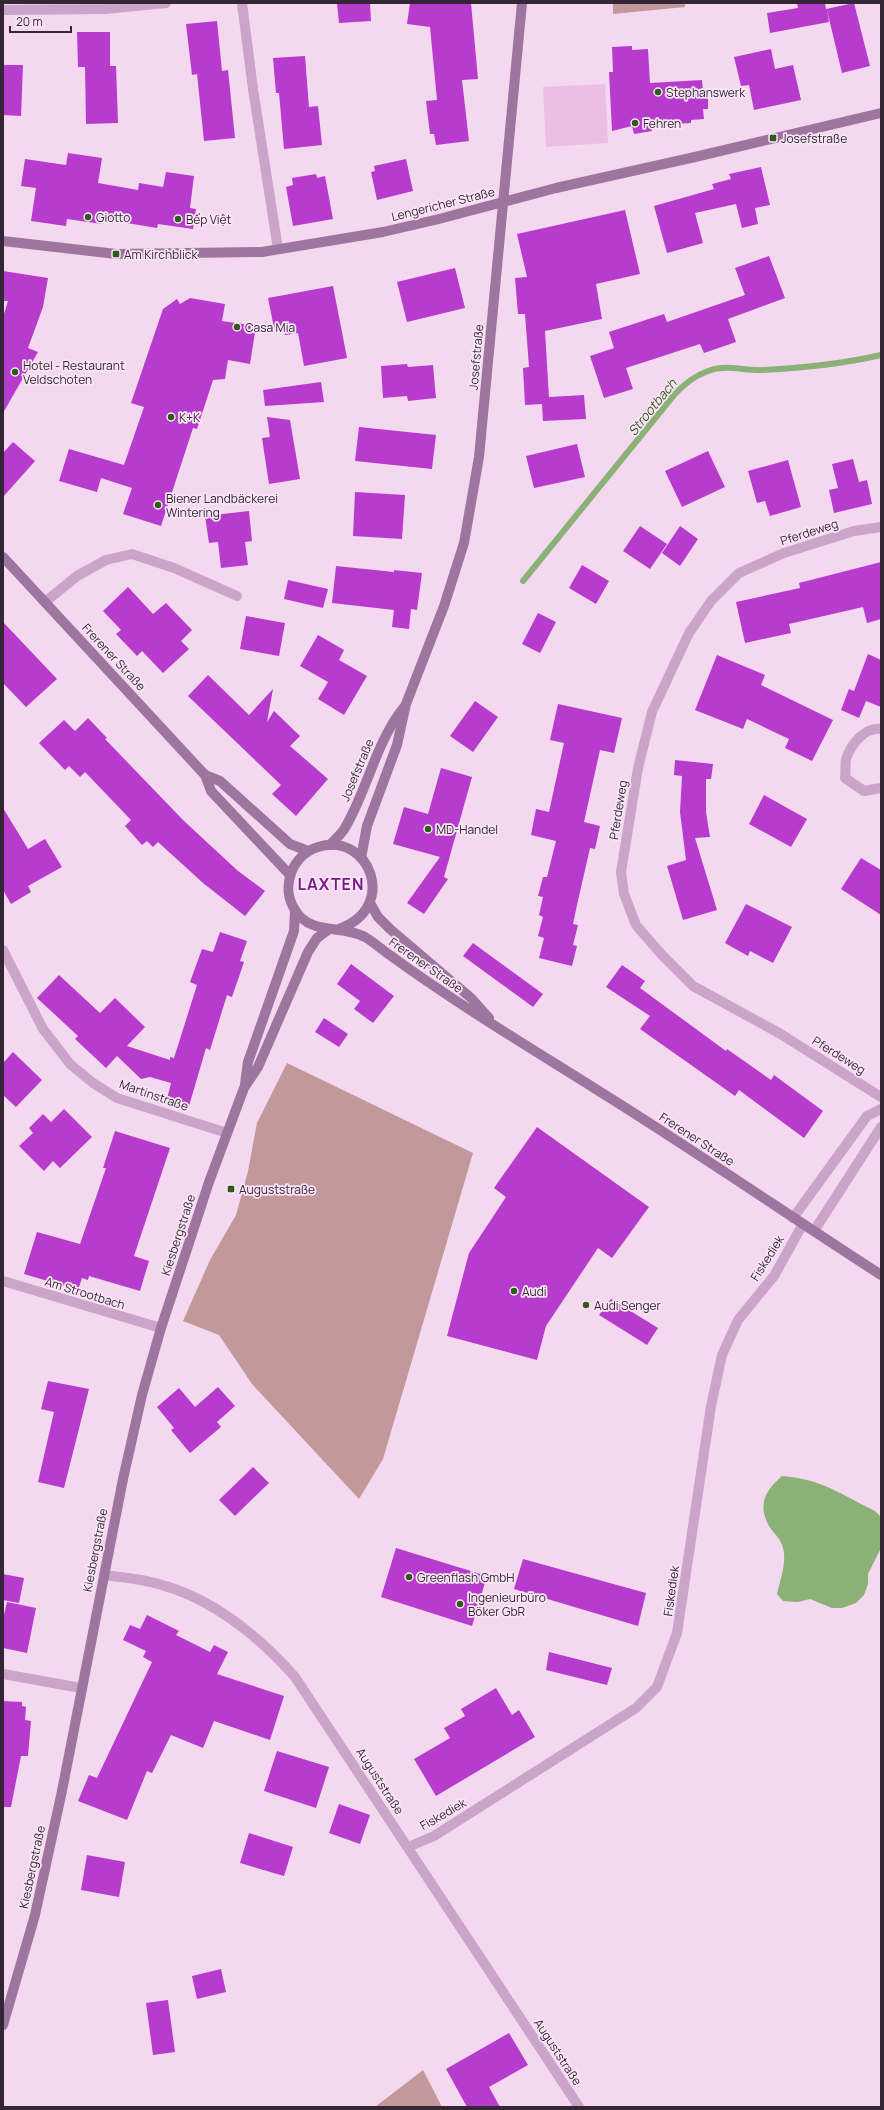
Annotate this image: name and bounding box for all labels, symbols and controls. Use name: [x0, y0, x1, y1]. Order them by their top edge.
scale bar: [10, 8, 71, 34]
text: 20 m: [16, 13, 43, 30]
place label: Stephanswerk: [666, 84, 746, 101]
marker: Stephanswerk: [653, 87, 663, 97]
place label: Fehren: [643, 115, 681, 132]
marker: Fehren: [630, 118, 640, 128]
place label: Josefstraße: [781, 130, 847, 147]
marker: Josefstraße: [768, 133, 778, 143]
street label: Lengericher Straße: [390, 183, 496, 225]
place label: Giotto: [96, 209, 130, 226]
place label: Bếp Việt: [186, 211, 232, 228]
marker: Giotto: [83, 212, 93, 222]
marker: Bếp Việt: [173, 214, 183, 224]
place label: Am Kirchblick: [124, 246, 198, 263]
marker: Am Kirchblick: [111, 249, 121, 259]
place label: Casa Mia: [245, 319, 295, 336]
marker: Casa Mia: [232, 322, 242, 332]
street label: Josefstraße: [465, 323, 487, 391]
place label: Hotel - Restaurant Veldschoten: [23, 357, 125, 388]
marker: Hotel - Restaurant Veldschoten: [10, 367, 20, 377]
water label: Strootbach: [624, 374, 681, 439]
place label: K+K: [179, 409, 201, 426]
marker: K+K: [166, 412, 176, 422]
place label: Biener Landbäckerei Wintering: [166, 490, 278, 521]
marker: Biener Landbäckerei Wintering: [153, 500, 163, 510]
street label: Pferdeweg: [778, 515, 840, 549]
street label: Frerener Straße: [78, 620, 150, 694]
street label: Josefstraße: [336, 736, 378, 804]
street label: Pferdeweg: [605, 779, 631, 841]
place label: MD-Handel: [436, 821, 498, 838]
marker: MD-Handel: [423, 824, 433, 834]
district label: LAXTEN: [298, 873, 364, 895]
street label: Frerener Straße: [386, 933, 466, 997]
street label: Pferdeweg: [809, 1032, 869, 1078]
street label: Martinstraße: [117, 1075, 191, 1115]
street label: Frerener Straße: [656, 1108, 738, 1170]
place label: Auguststraße: [239, 1181, 315, 1198]
marker: Auguststraße: [226, 1184, 236, 1194]
street label: Kiesbergstraße: [157, 1192, 199, 1278]
street label: Fiskediek: [746, 1231, 788, 1284]
street label: Am Strootbach: [43, 1273, 127, 1313]
place label: Audi: [522, 1283, 547, 1300]
marker: Audi: [509, 1286, 519, 1296]
place label: Audi Senger: [594, 1297, 662, 1314]
marker: Audi Senger: [581, 1300, 591, 1310]
street label: Kiesbergstraße: [79, 1507, 111, 1593]
street label: Fiskediek: [659, 1564, 683, 1617]
place label: Greenflash GmbH: [417, 1569, 515, 1586]
marker: Greenflash GmbH: [404, 1572, 414, 1582]
place label: Ingenieurbüro Böker GbR: [468, 1589, 546, 1620]
marker: Ingenieurbüro Böker GbR: [455, 1599, 465, 1609]
street label: Auguststraße: [352, 1744, 408, 1818]
street label: Fiskediek: [417, 1793, 470, 1834]
street label: Kiesbergstraße: [15, 1824, 49, 1910]
street label: Auguststraße: [530, 2015, 586, 2089]

